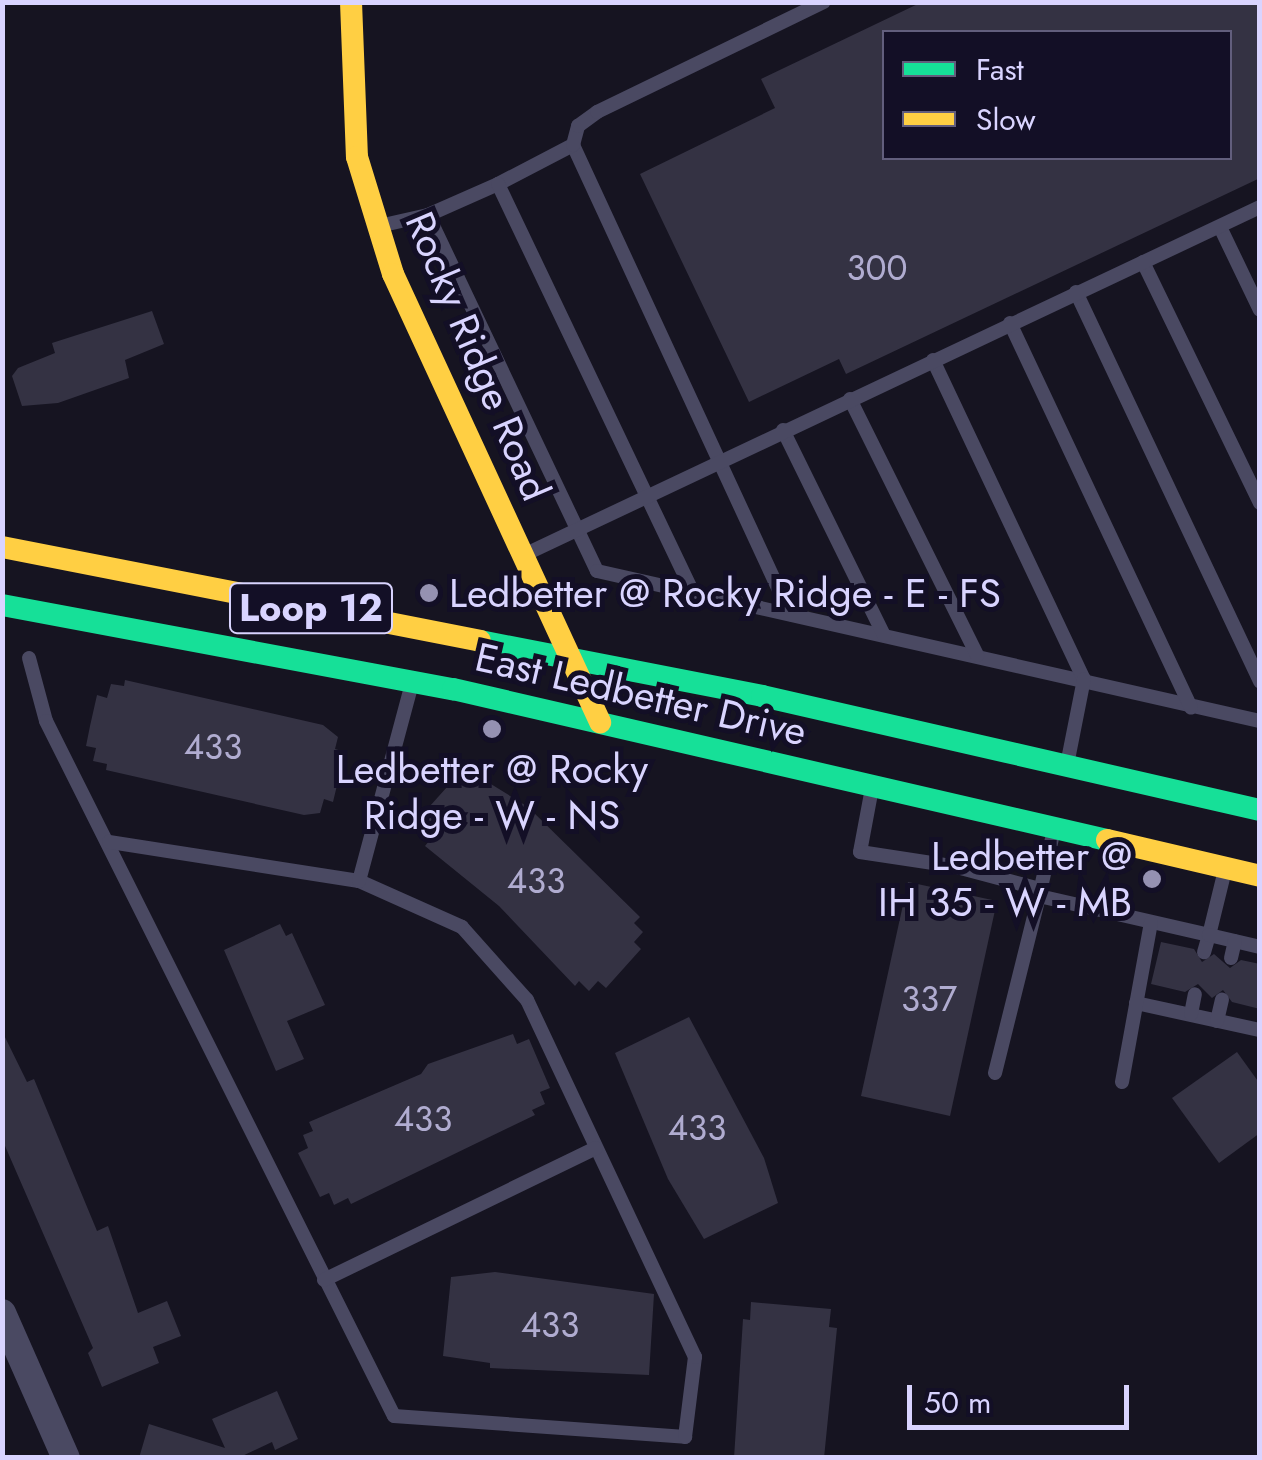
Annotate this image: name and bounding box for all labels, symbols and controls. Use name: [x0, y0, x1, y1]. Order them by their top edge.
legend: [882, 30, 1232, 160]
text: Fast: [976, 48, 1024, 91]
text: Slow: [976, 98, 1036, 141]
street label: Rocky Ridge Road: [396, 205, 560, 507]
house number: 300: [846, 247, 908, 289]
place label: Ledbetter @ Rocky Ridge - E - FS: [449, 569, 1001, 617]
road number: Loop 12: [228, 575, 394, 641]
marker: Ledbetter @ Rocky Ridge - E - FS: [418, 582, 440, 604]
street label: East Ledbetter Drive: [471, 633, 811, 755]
marker: Ledbetter @ Rocky Ridge - W - NS: [481, 718, 503, 740]
house number: 433: [184, 726, 242, 768]
place label: Ledbetter @ Rocky Ridge - W - NS: [336, 745, 648, 839]
place label: Ledbetter @ IH 35 - W - MB: [878, 832, 1132, 926]
house number: 433: [507, 860, 565, 902]
marker: Ledbetter @ IH 35 - W - MB: [1141, 868, 1163, 890]
house number: 337: [901, 978, 957, 1020]
house number: 433: [394, 1098, 452, 1140]
house number: 433: [668, 1107, 726, 1149]
house number: 433: [521, 1304, 579, 1346]
scale bar: [912, 1365, 1134, 1427]
text: 50 m: [924, 1381, 991, 1424]

